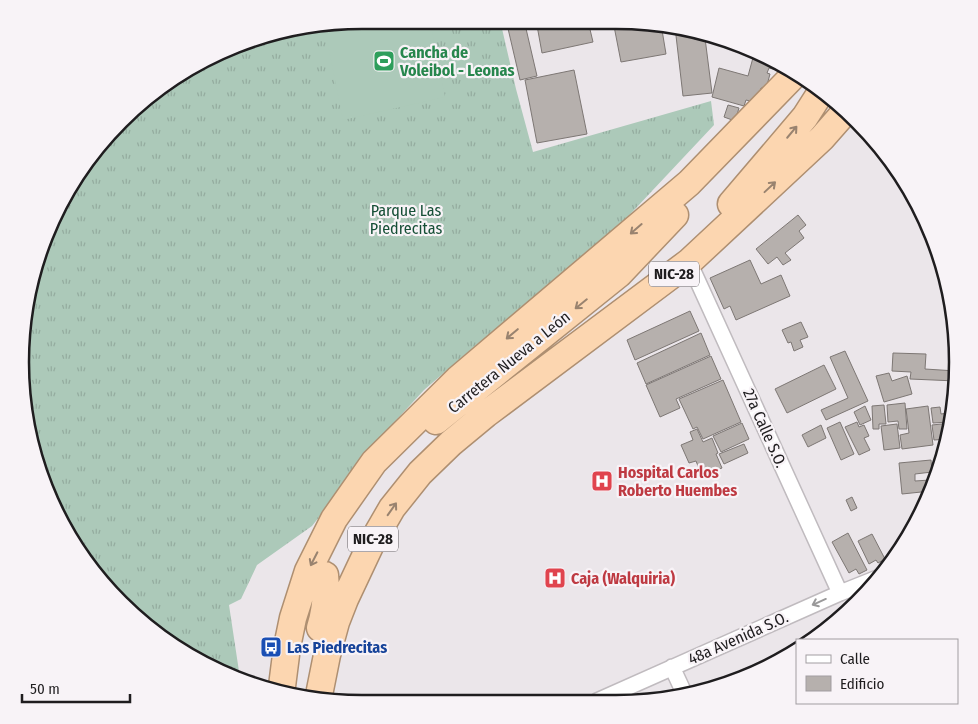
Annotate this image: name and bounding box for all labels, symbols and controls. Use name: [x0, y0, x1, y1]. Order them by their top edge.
place label: Cancha de Voleibol - Leonas: [399, 43, 514, 80]
sports icon: Cancha de Voleibol - Leonas: [372, 49, 396, 73]
one-way arrow: [786, 126, 797, 139]
one-way arrow: [764, 181, 777, 193]
park label: Parque Las Piedrecitas: [370, 201, 442, 238]
one-way arrow: [629, 223, 642, 235]
road number: NIC-28: [649, 262, 699, 286]
one-way arrow: [575, 299, 588, 310]
street label: Carretera Nueva a León: [444, 307, 574, 417]
one-way arrow: [505, 328, 518, 339]
street label: 27a Calle S.O.: [739, 386, 791, 470]
place label: Hospital Carlos Roberto Huembes: [618, 463, 737, 500]
hospital icon: Hospital Carlos Roberto Huembes: [590, 469, 614, 493]
one-way arrow: [387, 502, 397, 516]
road number: NIC-28: [348, 526, 398, 552]
one-way arrow: [309, 551, 319, 566]
hospital icon: Caja (Walquiria): [543, 566, 567, 590]
place label: Caja (Walquiria): [571, 569, 675, 588]
one-way arrow: [812, 598, 827, 608]
street label: 48a Avenida S.O.: [685, 607, 791, 669]
bus stop icon: Las Piedrecitas: [259, 635, 283, 659]
place label: Las Piedrecitas: [287, 638, 387, 657]
legend: [796, 639, 958, 704]
text: Calle: [840, 650, 870, 668]
scale bar: [22, 672, 130, 704]
text: Edificio: [840, 675, 885, 693]
text: 50 m: [30, 680, 60, 698]

